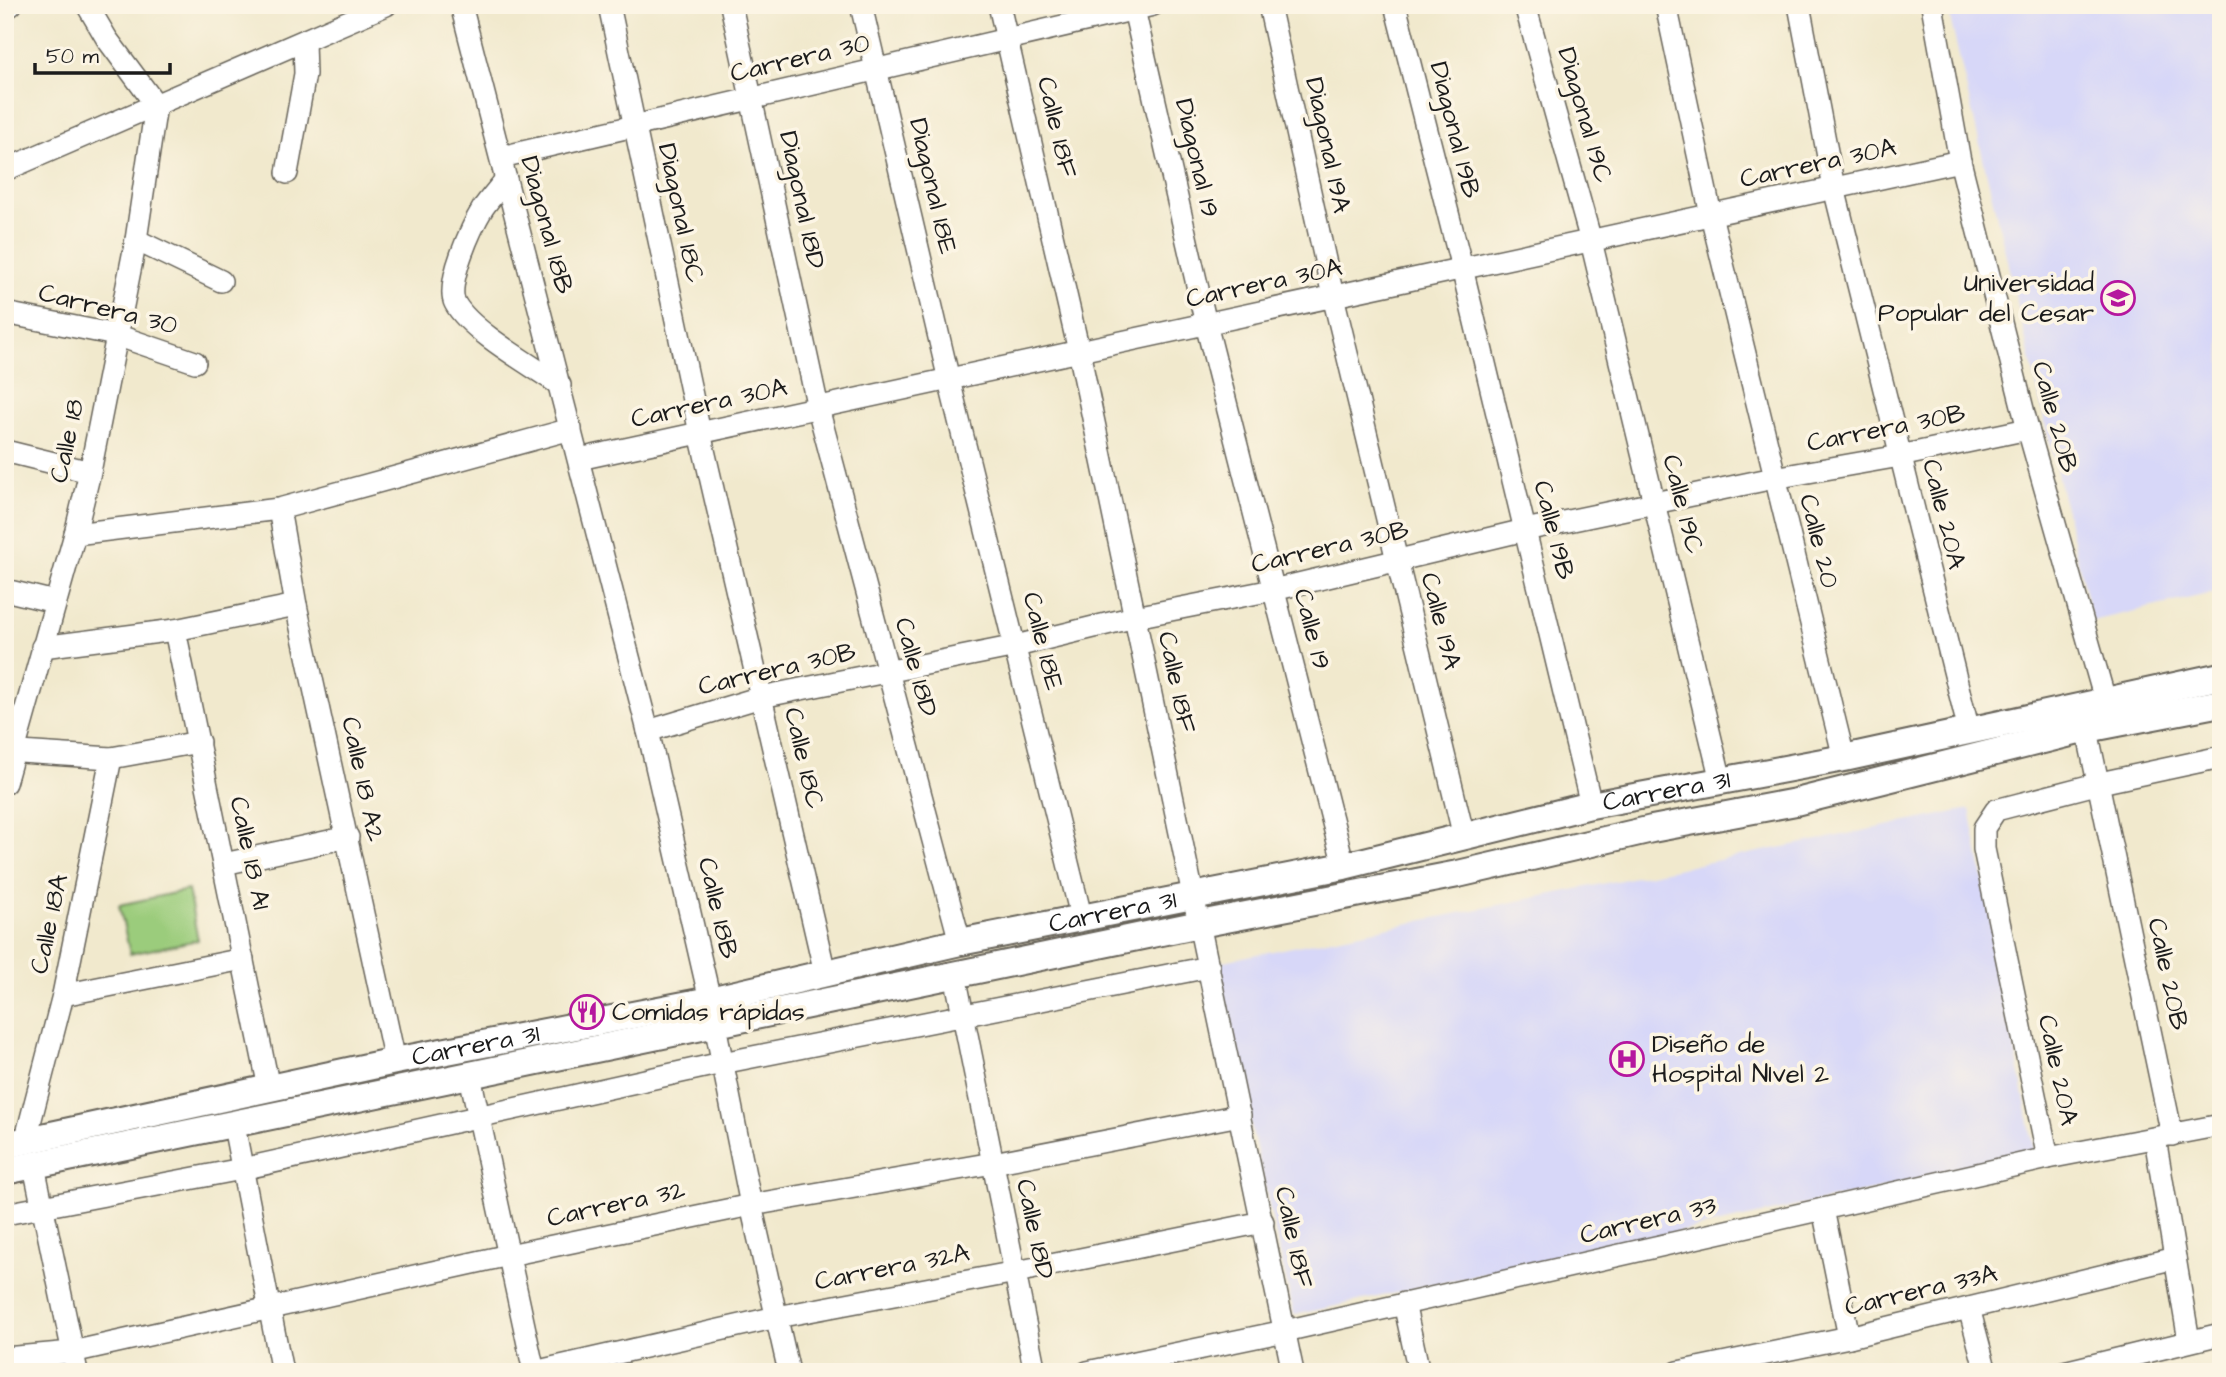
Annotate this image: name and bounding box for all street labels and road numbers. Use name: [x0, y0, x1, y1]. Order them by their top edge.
street label: Carrera 30: [727, 24, 873, 92]
street label: Diagonal 19C: [1547, 43, 1622, 187]
street label: Diagonal 19B: [1419, 58, 1489, 202]
street label: Calle 18F: [1028, 73, 1086, 181]
street label: Diagonal 19A: [1294, 74, 1360, 217]
street label: Diagonal 19: [1164, 95, 1228, 221]
street label: Diagonal 18E: [898, 115, 966, 258]
street label: Diagonal 18D: [768, 128, 834, 273]
street label: Carrera 30A: [1737, 129, 1900, 197]
street label: Diagonal 18C: [647, 140, 713, 286]
street label: Diagonal 18B: [509, 152, 583, 298]
street label: Carrera 30A: [1183, 249, 1346, 317]
street label: Carrera 30: [35, 274, 181, 344]
street label: Calle 20B: [2023, 357, 2087, 477]
street label: Carrera 30A: [628, 369, 791, 437]
street label: Carrera 30B: [1804, 395, 1968, 461]
street label: Calle 18: [41, 396, 93, 486]
street label: Calle 19C: [1653, 451, 1713, 557]
street label: Calle 20A: [1913, 455, 1975, 573]
street label: Calle 19B: [1524, 477, 1584, 583]
street label: Calle 20: [1790, 490, 1848, 592]
street label: Carrera 30B: [1248, 511, 1412, 583]
street label: Calle 19A: [1412, 569, 1471, 674]
street label: Calle 19: [1285, 585, 1339, 673]
street label: Calle 18E: [1013, 588, 1073, 694]
street label: Calle 18D: [885, 613, 947, 721]
street label: Calle 18F: [1149, 628, 1205, 736]
street label: Carrera 30B: [695, 633, 859, 705]
street label: Calle 18C: [775, 704, 833, 812]
street label: Calle 18 A2: [332, 713, 394, 845]
street label: Carrera 31: [1600, 762, 1733, 820]
street label: Calle 18 A1: [220, 793, 280, 913]
street label: Calle 18B: [689, 854, 747, 962]
street label: Calle 18A: [21, 870, 77, 977]
street label: Carrera 31: [1046, 882, 1179, 942]
street label: Calle 20B: [2139, 914, 2197, 1034]
street label: Calle 20A: [2029, 1011, 2087, 1129]
street label: Carrera 31: [409, 1015, 542, 1075]
street label: Carrera 32: [544, 1172, 689, 1236]
street label: Calle 18D: [1007, 1176, 1063, 1282]
street label: Calle 18F: [1266, 1183, 1322, 1291]
street label: Carrera 33: [1576, 1187, 1720, 1253]
street label: Carrera 32A: [811, 1234, 973, 1300]
street label: Carrera 33A: [1841, 1255, 2001, 1325]

